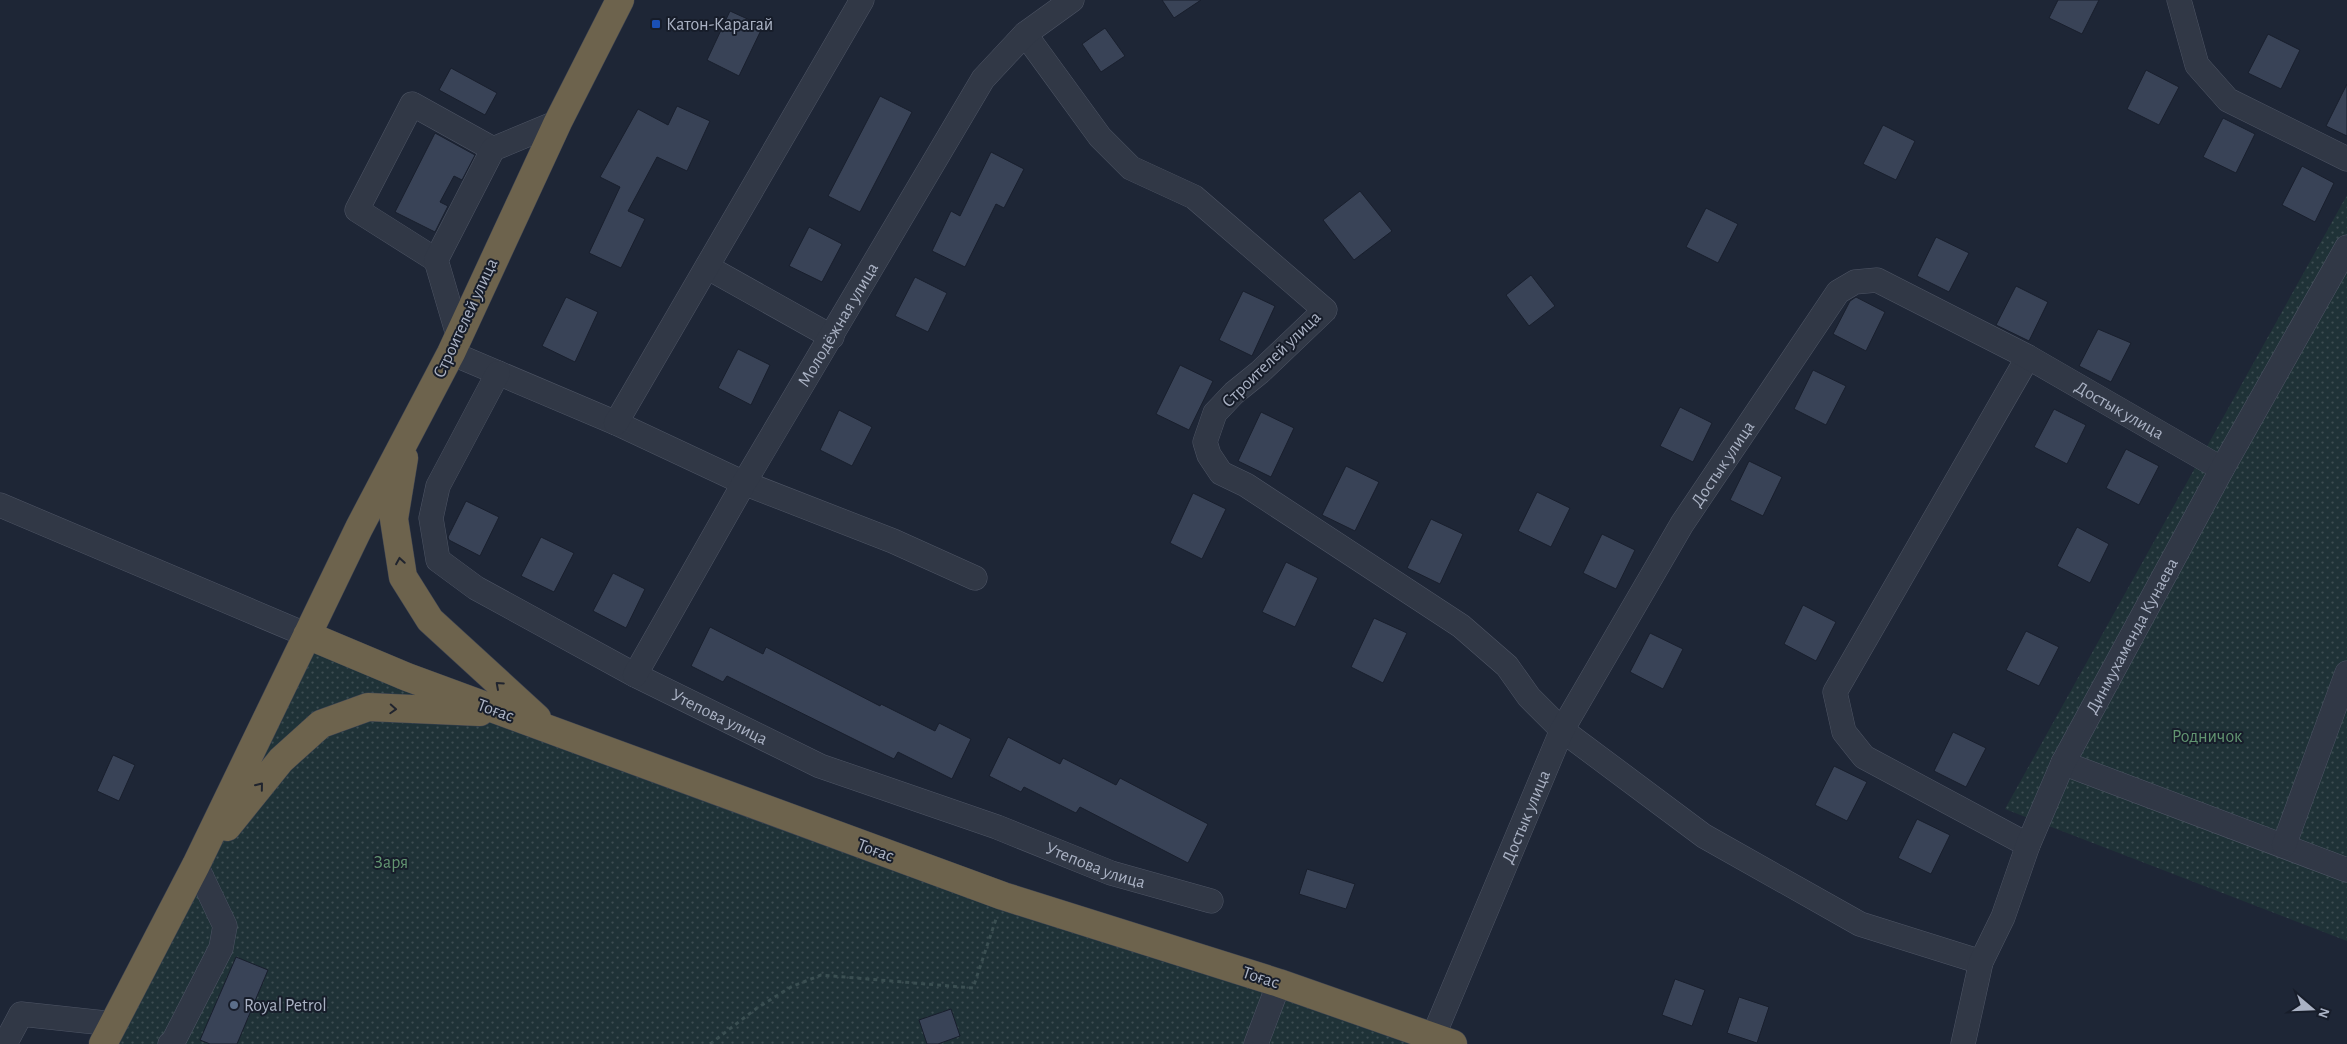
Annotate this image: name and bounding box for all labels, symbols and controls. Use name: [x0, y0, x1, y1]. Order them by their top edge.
place label: Катон-Карагай: [666, 16, 773, 34]
marker: Катон-Карагай: [650, 18, 662, 30]
street label: Строителей улица: [430, 256, 501, 381]
street label: Молодёжная улица: [795, 260, 882, 390]
street label: Строителей улица: [1219, 308, 1325, 411]
street label: Достык улица: [2072, 378, 2167, 443]
street label: Достык улица: [1688, 418, 1758, 511]
street label: Динмухаменда Кунаева: [2083, 555, 2182, 717]
one-way arrow: [396, 557, 406, 565]
one-way arrow: [496, 682, 505, 691]
street label: Утепова улица: [668, 686, 770, 749]
street label: Тоғас: [475, 696, 516, 726]
one-way arrow: [389, 703, 397, 714]
park label: Родничок: [2172, 728, 2243, 746]
street label: Достык улица: [1499, 768, 1554, 866]
one-way arrow: [254, 783, 262, 792]
street label: Тоғас: [855, 836, 896, 866]
street label: Утепова улица: [1043, 840, 1147, 892]
park label: Заря: [374, 854, 408, 872]
street label: Тоғас: [1240, 964, 1281, 992]
north arrow: [2287, 984, 2337, 1034]
place label: Royal Petrol: [244, 997, 327, 1015]
marker: Royal Petrol: [228, 999, 240, 1011]
text: N: [2315, 1006, 2332, 1020]

